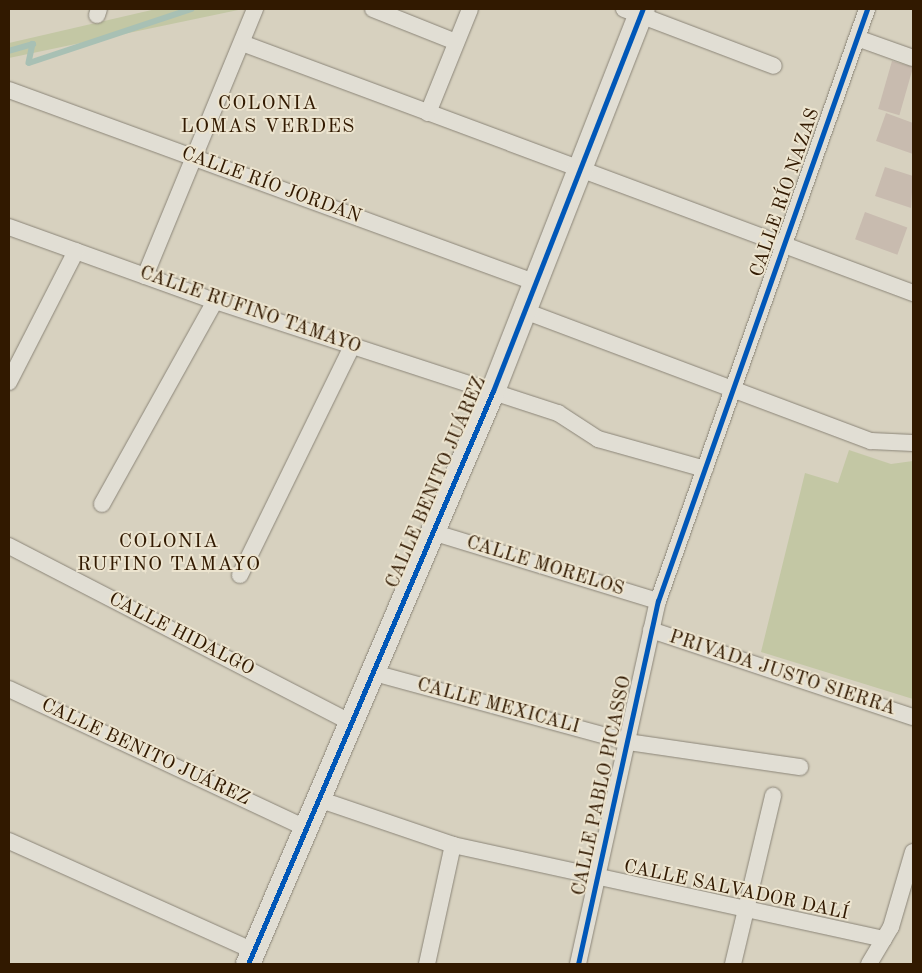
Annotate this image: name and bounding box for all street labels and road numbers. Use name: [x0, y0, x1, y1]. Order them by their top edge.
street label: CALLE RÍO NAZAS: [746, 106, 826, 280]
street label: CALLE RÍO JORDÁN: [178, 143, 364, 229]
street label: CALLE RUFINO TAMAYO: [136, 262, 364, 360]
street label: CALLE BENITO JUÁREZ: [382, 374, 492, 592]
street label: CALLE MORELOS: [463, 532, 627, 602]
street label: CALLE HIDALGO: [104, 588, 258, 682]
street label: PRIVADA JUSTO SIERRA: [666, 627, 898, 721]
street label: CALLE MEXICALI: [414, 674, 582, 740]
street label: CALLE PABLO PICASSO: [569, 674, 637, 898]
street label: CALLE BENITO JUÁREZ: [37, 695, 253, 811]
street label: CALLE SALVADOR DALÍ: [621, 856, 851, 926]

